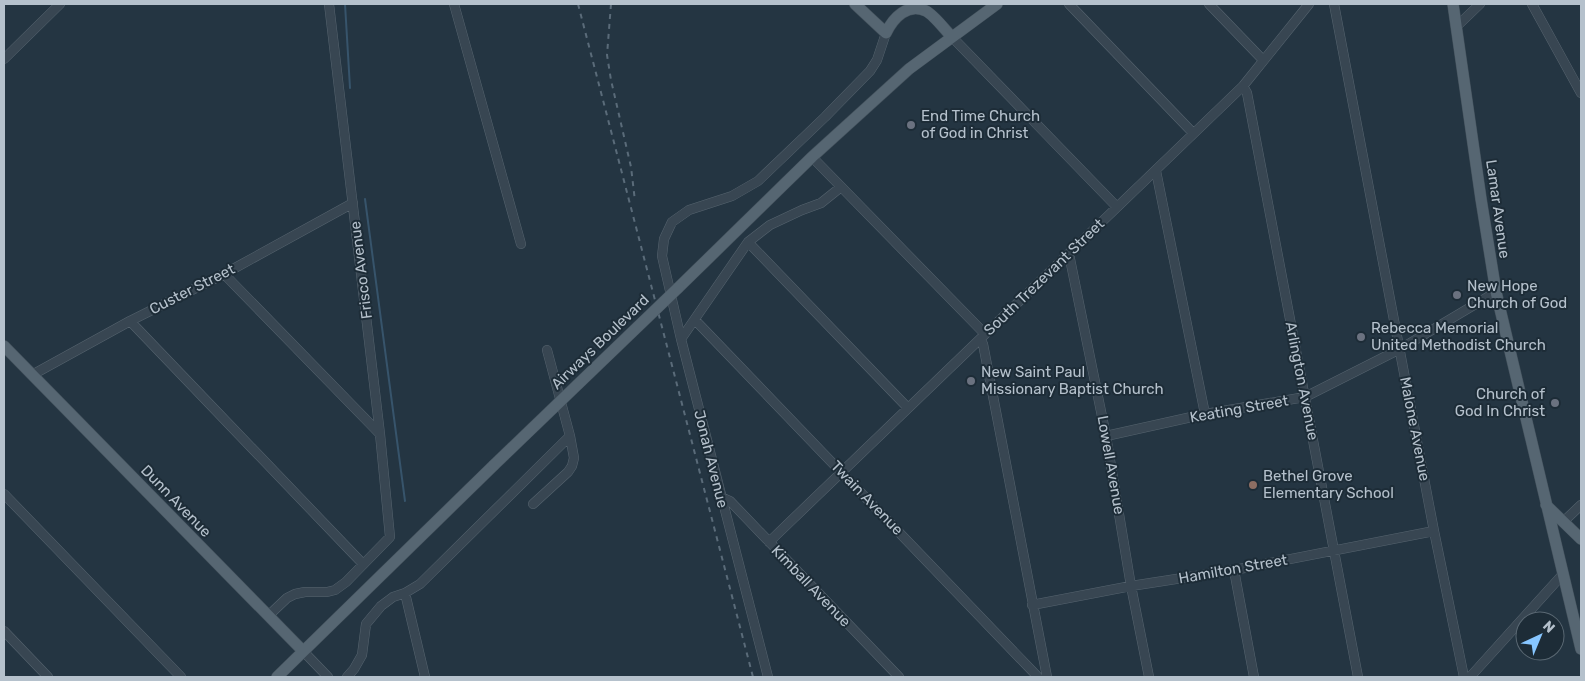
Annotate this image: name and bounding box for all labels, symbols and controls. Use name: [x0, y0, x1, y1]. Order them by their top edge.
place label: End Time Church of God in Christ: [921, 107, 1040, 142]
marker: End Time Church of God in Christ: [905, 119, 917, 131]
street label: Lamar Avenue: [1482, 158, 1514, 260]
street label: South Trezevant Street: [980, 215, 1108, 339]
street label: Frisco Avenue: [346, 220, 376, 320]
street label: Custer Street: [146, 260, 238, 318]
place label: New Hope Church of God: [1467, 277, 1567, 312]
marker: New Hope Church of God: [1451, 289, 1463, 301]
street label: Airways Boulevard: [547, 291, 653, 393]
place label: Rebecca Memorial United Methodist Church: [1371, 319, 1546, 354]
street label: Arlington Avenue: [1282, 320, 1322, 442]
marker: Rebecca Memorial United Methodist Church: [1355, 331, 1367, 343]
place label: New Saint Paul Missionary Baptist Church: [981, 363, 1164, 398]
marker: New Saint Paul Missionary Baptist Church: [965, 375, 977, 387]
street label: Malone Avenue: [1396, 375, 1434, 483]
place label: Church of God In Christ: [1455, 385, 1545, 420]
street label: Keating Street: [1188, 391, 1290, 427]
marker: Church of God In Christ: [1549, 397, 1561, 409]
street label: Jonah Avenue: [690, 408, 732, 510]
street label: Lowell Avenue: [1093, 414, 1129, 516]
street label: Twain Avenue: [827, 457, 907, 539]
street label: Dunn Avenue: [137, 461, 215, 541]
place label: Bethel Grove Elementary School: [1263, 467, 1394, 502]
marker: Bethel Grove Elementary School: [1247, 479, 1259, 491]
street label: Kimball Avenue: [768, 542, 854, 630]
street label: Hamilton Street: [1177, 551, 1289, 587]
north arrow: [1515, 611, 1565, 661]
text: N: [1539, 617, 1558, 637]

